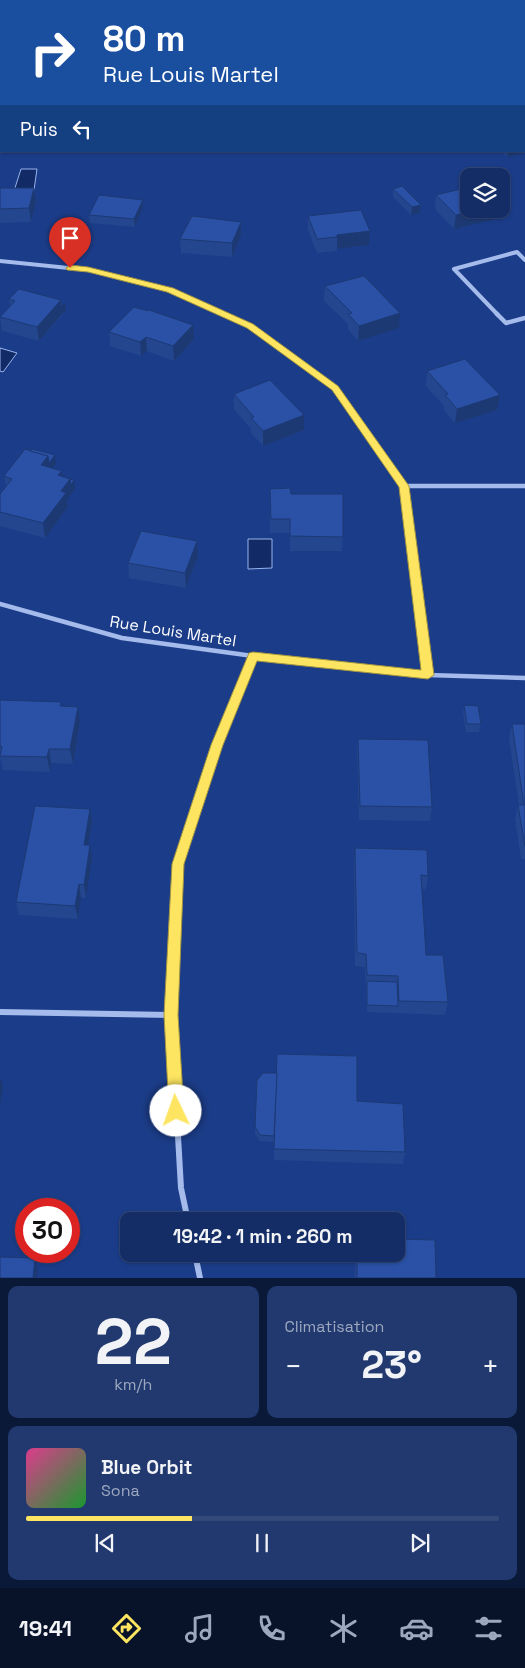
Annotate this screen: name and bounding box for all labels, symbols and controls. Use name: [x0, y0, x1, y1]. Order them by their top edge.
text: 80 m: [103, 17, 185, 61]
icon: right: [20, 20, 85, 85]
text: Rue Louis Martel: [103, 60, 279, 88]
icon: left: [68, 115, 96, 143]
text: Puis: [20, 117, 58, 142]
map controls: [460, 168, 510, 218]
button: layers: [460, 168, 510, 218]
pin: [49, 217, 91, 268]
icon: arrive: [56, 224, 84, 252]
street label: Rue Louis Martel: [108, 611, 238, 651]
position arrow: [149, 1084, 201, 1136]
speed limit sign: 30: [15, 1198, 80, 1263]
text: 19:42 · 1 min · 260 m: [173, 1224, 352, 1249]
text: 22: [95, 1300, 172, 1383]
text: Climatisation: [285, 1316, 384, 1337]
text: 23°: [361, 1341, 422, 1389]
text: −: [285, 1348, 302, 1384]
text: +: [482, 1348, 499, 1384]
text: km/h: [114, 1374, 152, 1395]
text: Blue Orbit: [101, 1455, 192, 1480]
text: Sona: [101, 1480, 140, 1501]
icon: previous: [91, 1529, 119, 1557]
icon: pause: [248, 1529, 276, 1557]
icon: next: [406, 1529, 434, 1557]
icon: directions: [109, 1611, 144, 1646]
icon: music: [182, 1611, 217, 1646]
icon: phone: [254, 1611, 289, 1646]
icon: climate: [326, 1611, 361, 1646]
icon: car: [399, 1611, 434, 1646]
icon: filters: [471, 1611, 506, 1646]
text: 19:41: [19, 1614, 72, 1642]

